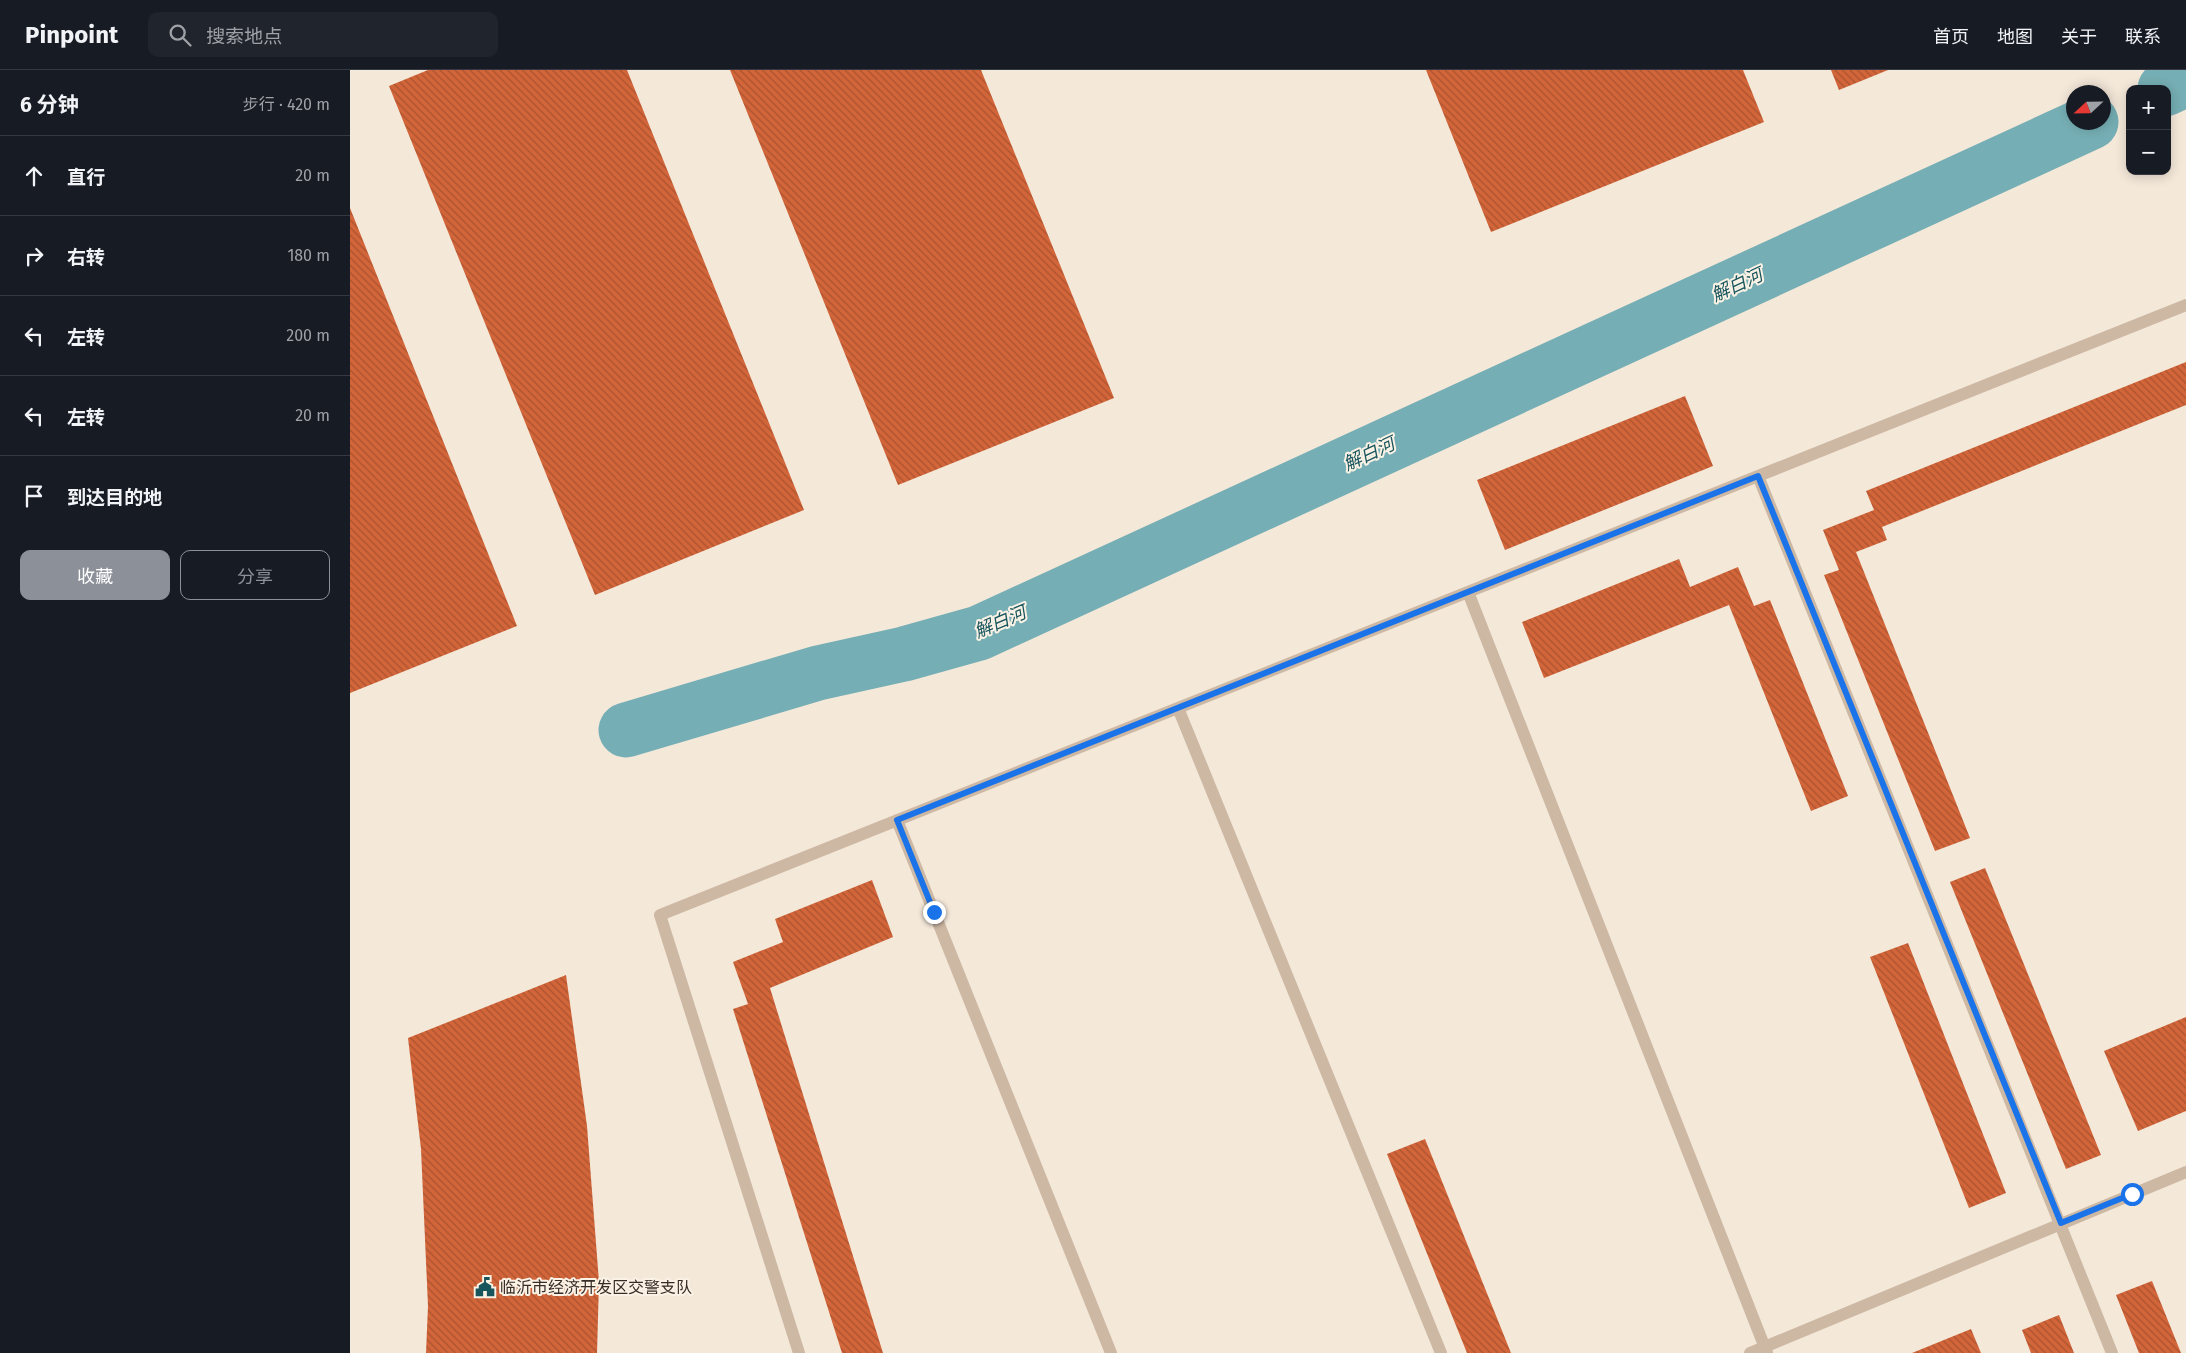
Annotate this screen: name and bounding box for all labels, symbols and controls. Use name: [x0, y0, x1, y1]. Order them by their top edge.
search box: [148, 12, 498, 57]
text: Pinpoint: [25, 21, 118, 49]
icon: search: [166, 21, 194, 49]
text: 搜索地点: [206, 25, 282, 48]
text: 首页: [1933, 26, 1969, 48]
text: 地图: [1997, 26, 2033, 48]
text: 关于: [2061, 26, 2097, 48]
text: 联系: [2125, 26, 2161, 48]
north arrow: [2066, 85, 2111, 130]
map controls: [2126, 85, 2171, 175]
button: +: [2126, 85, 2171, 130]
text: 6 分钟: [20, 92, 79, 118]
text: 步行 · 420 m: [243, 95, 330, 114]
button: −: [2126, 130, 2171, 175]
icon: ahead: [20, 162, 48, 190]
text: 直行: [67, 166, 105, 189]
text: 20 m: [295, 166, 330, 185]
icon: right: [20, 242, 48, 270]
text: 右转: [67, 246, 105, 269]
text: 180 m: [287, 246, 330, 265]
water label: 解白河: [1708, 262, 1769, 306]
icon: left: [20, 322, 48, 350]
text: 左转: [67, 326, 105, 349]
text: 200 m: [286, 326, 330, 345]
icon: left: [20, 402, 48, 430]
text: 左转: [67, 406, 105, 429]
text: 20 m: [295, 406, 330, 425]
water label: 解白河: [1340, 431, 1401, 475]
icon: arrive: [20, 482, 48, 510]
text: 到达目的地: [67, 486, 162, 509]
button: 收藏: [20, 550, 170, 600]
button: 分享: [180, 550, 330, 600]
water label: 解白河: [971, 600, 1032, 643]
route end: [923, 901, 946, 924]
route start: [2121, 1183, 2144, 1206]
public building icon: 临沂市经济开发区交警支队: [474, 1276, 496, 1298]
place label: 临沂市经济开发区交警支队: [500, 1278, 692, 1297]

